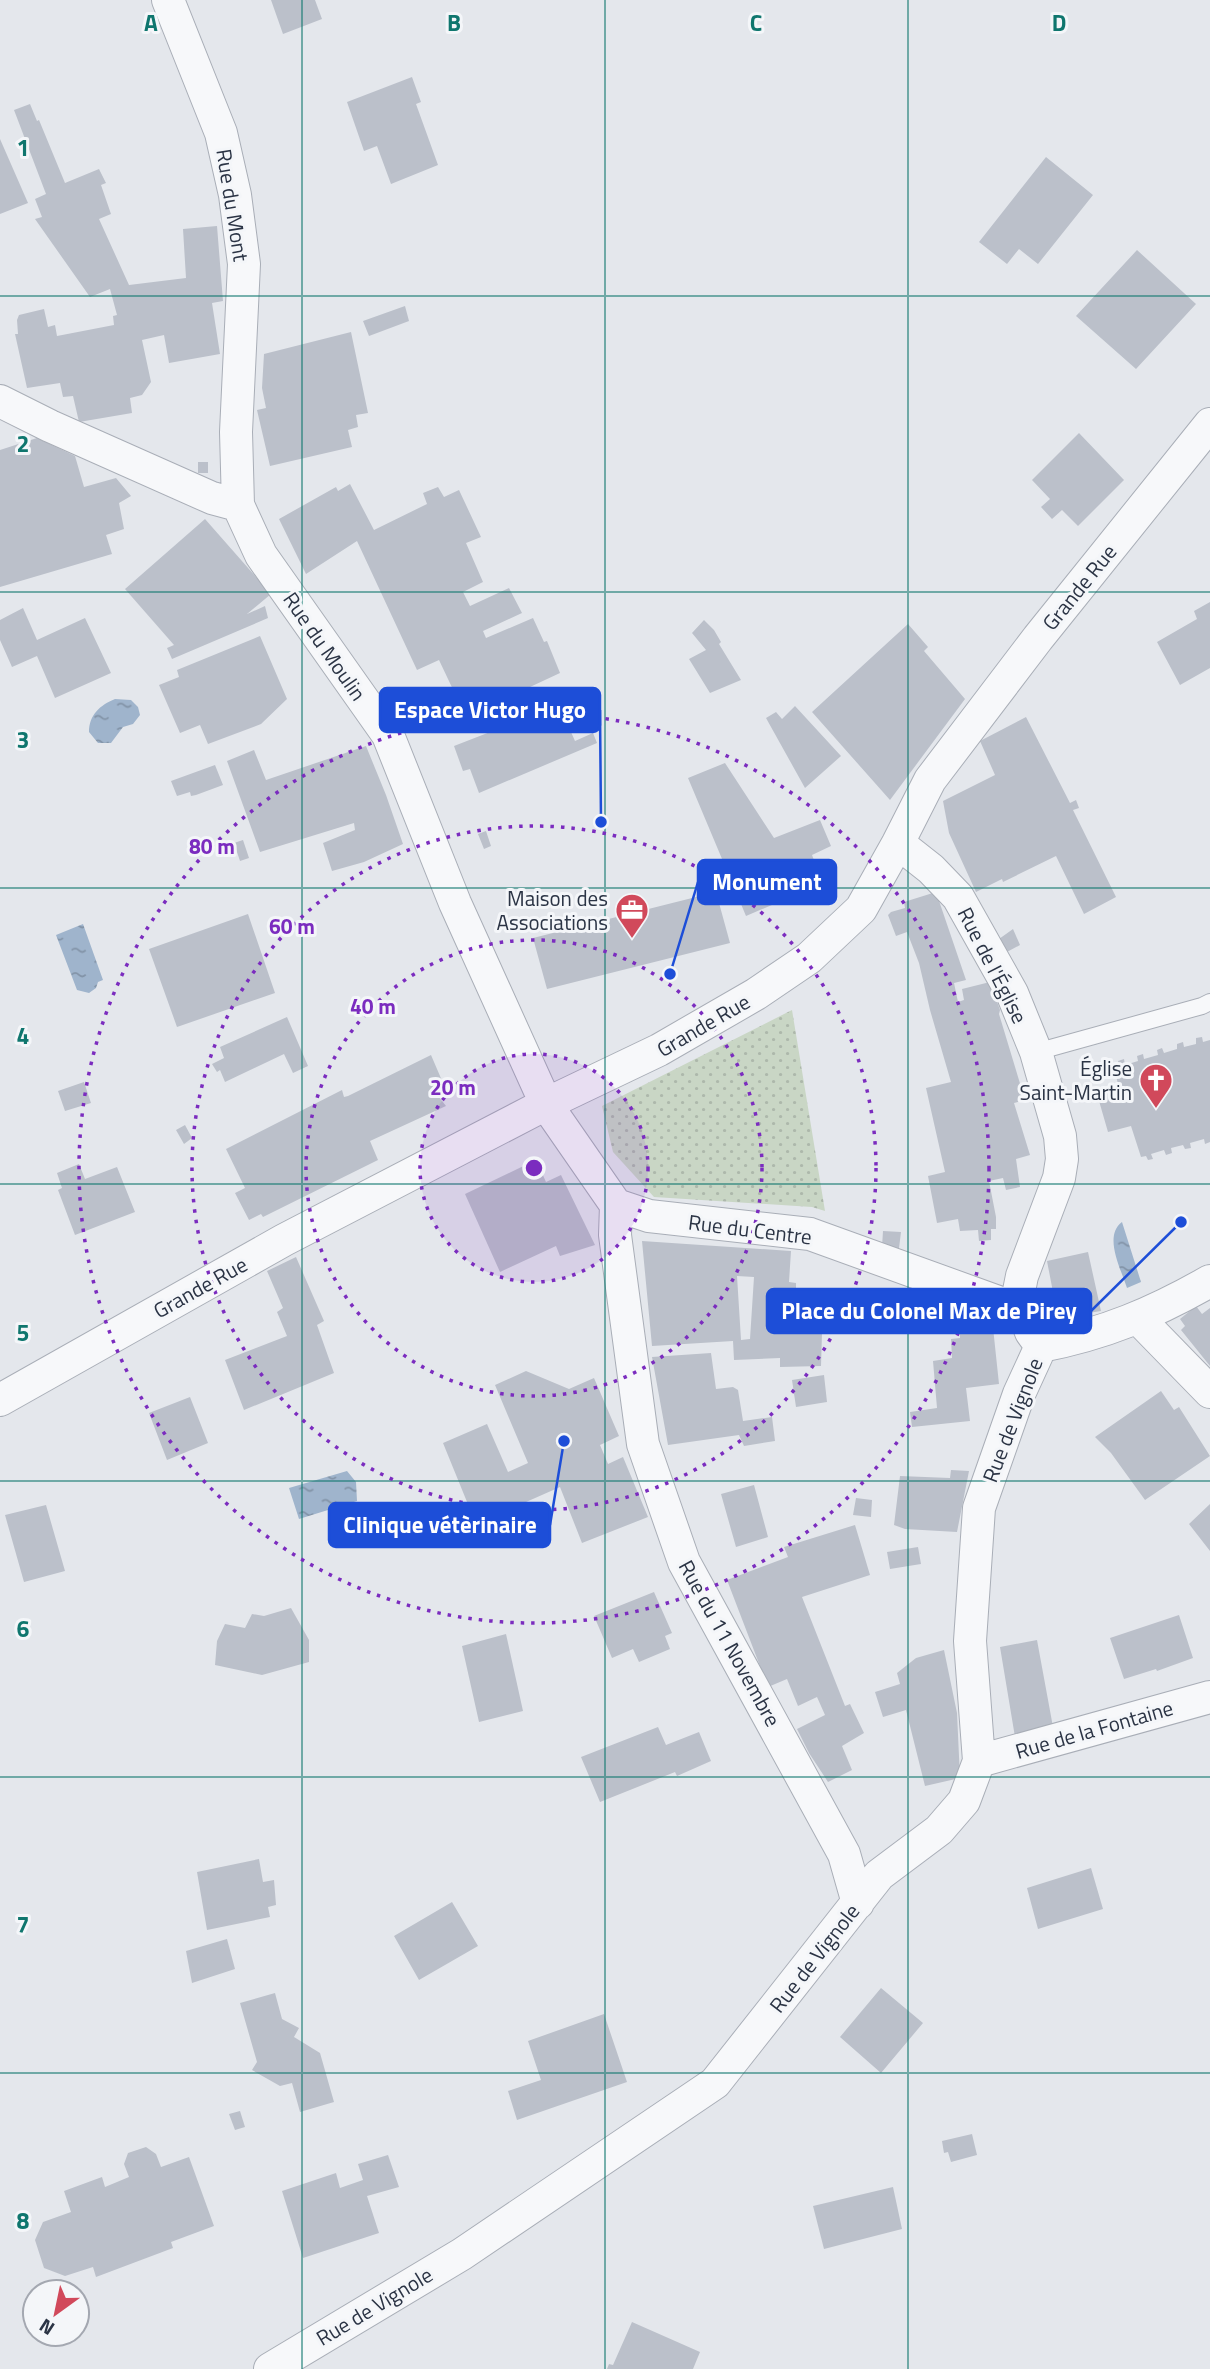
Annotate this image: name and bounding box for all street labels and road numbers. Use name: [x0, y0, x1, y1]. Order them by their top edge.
street label: Rue du Mont: [208, 147, 258, 264]
street label: Grande Rue: [1034, 537, 1124, 637]
street label: Rue du Moulin: [276, 585, 374, 707]
street label: Rue de l'Église: [950, 901, 1036, 1029]
street label: Grande Rue: [650, 985, 756, 1065]
street label: Rue du Centre: [686, 1206, 814, 1252]
street label: Grande Rue: [147, 1248, 253, 1326]
street label: Rue de Vignole: [974, 1353, 1050, 1487]
street label: Rue du 11 Novembre: [671, 1554, 789, 1732]
street label: Rue de la Fontaine: [1011, 1691, 1177, 1767]
street label: Rue de Vignole: [761, 1897, 867, 2019]
street label: Rue de Vignole: [310, 2259, 438, 2353]

